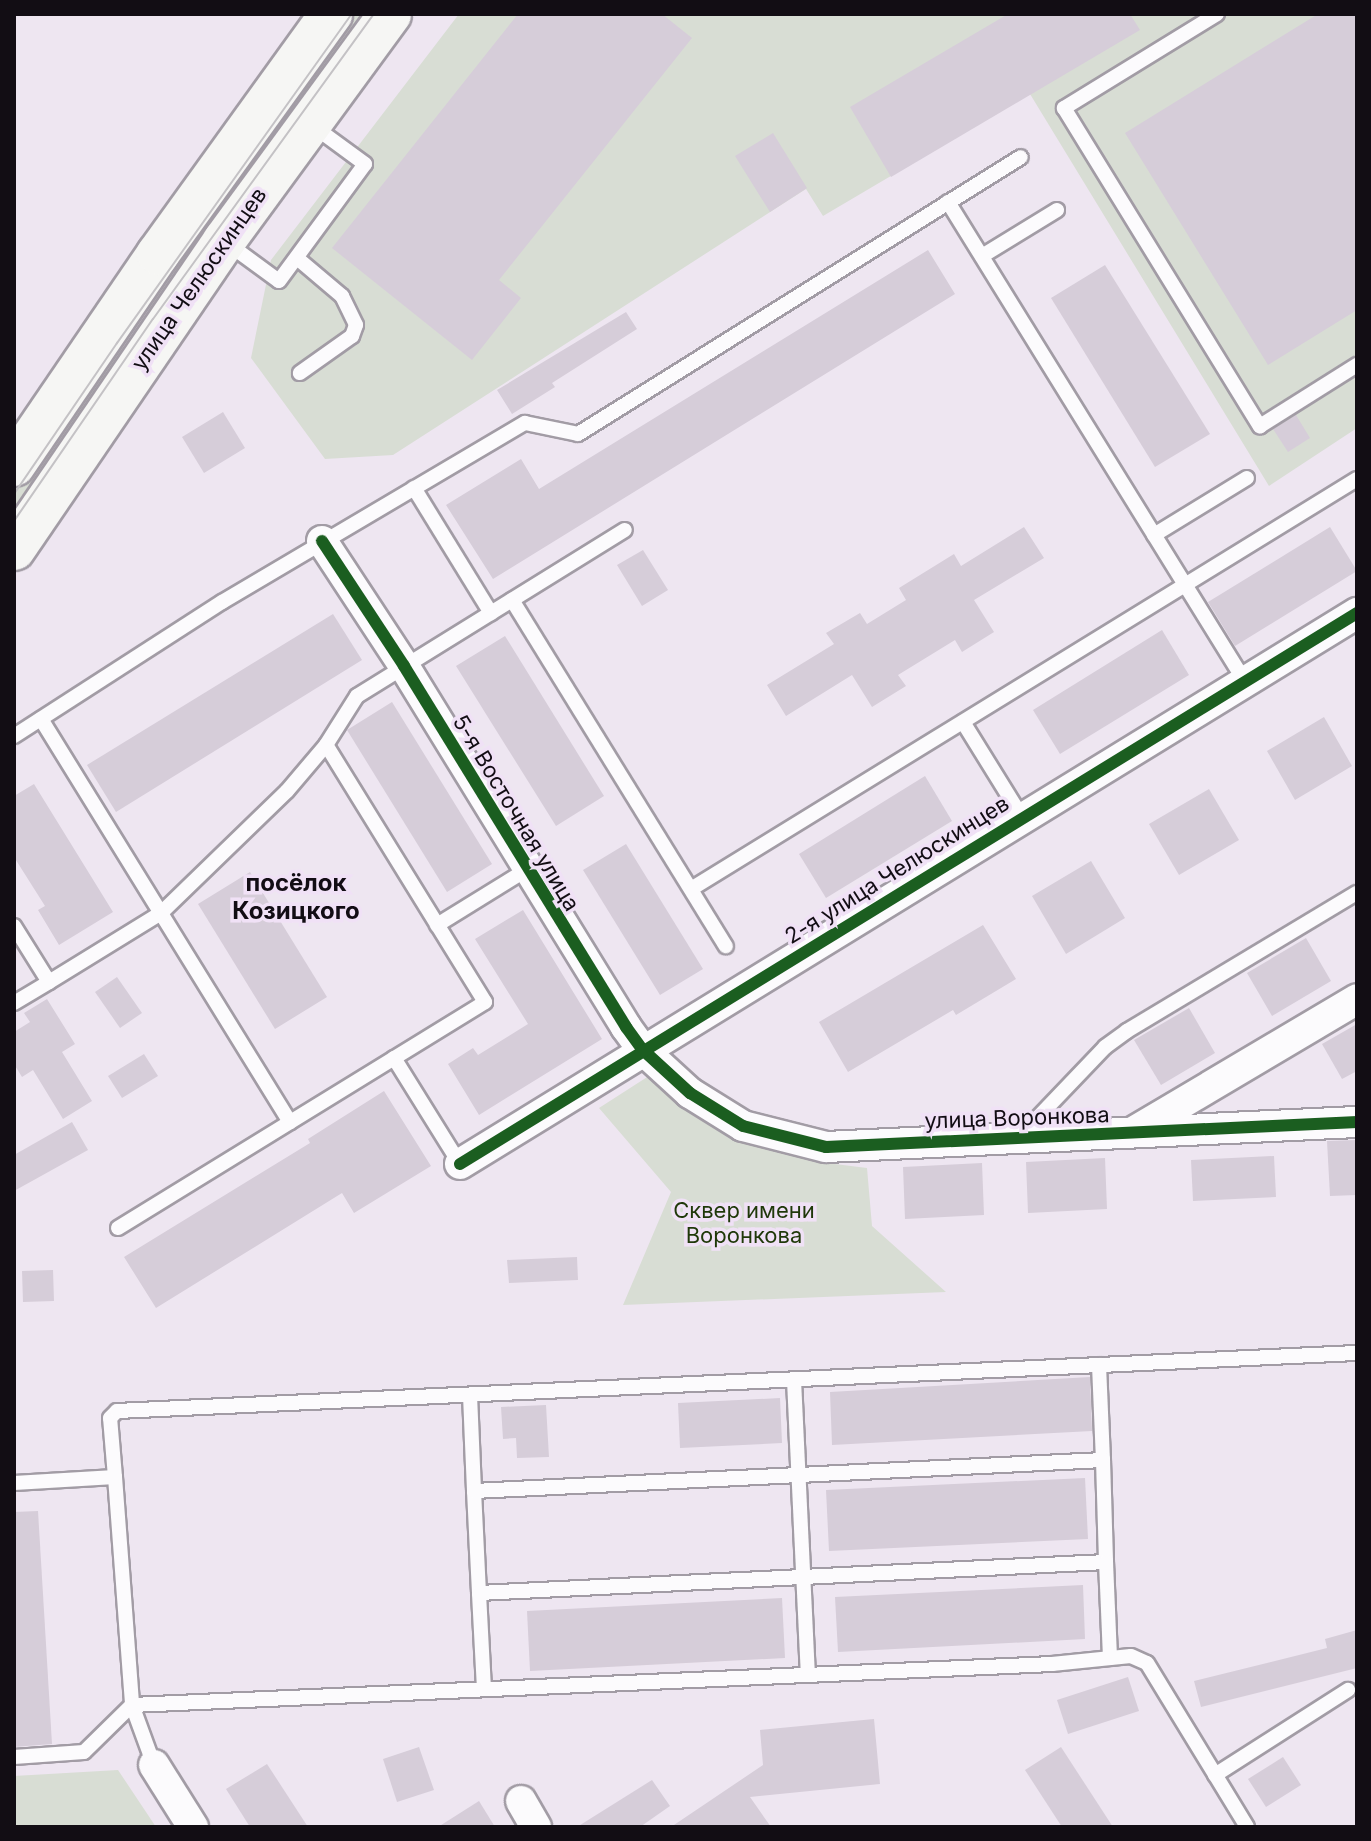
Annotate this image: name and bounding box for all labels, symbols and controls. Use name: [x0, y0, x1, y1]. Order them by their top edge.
street label: улица Челюскинцев: [126, 183, 272, 375]
street label: 5-я Восточная улица: [447, 710, 585, 916]
street label: 2-я улица Челюскинцев: [780, 790, 1014, 950]
district label: посёлок Козицкого: [232, 869, 360, 925]
street label: улица Воронкова: [924, 1102, 1110, 1134]
park label: Сквер имени Воронкова: [673, 1197, 815, 1248]

